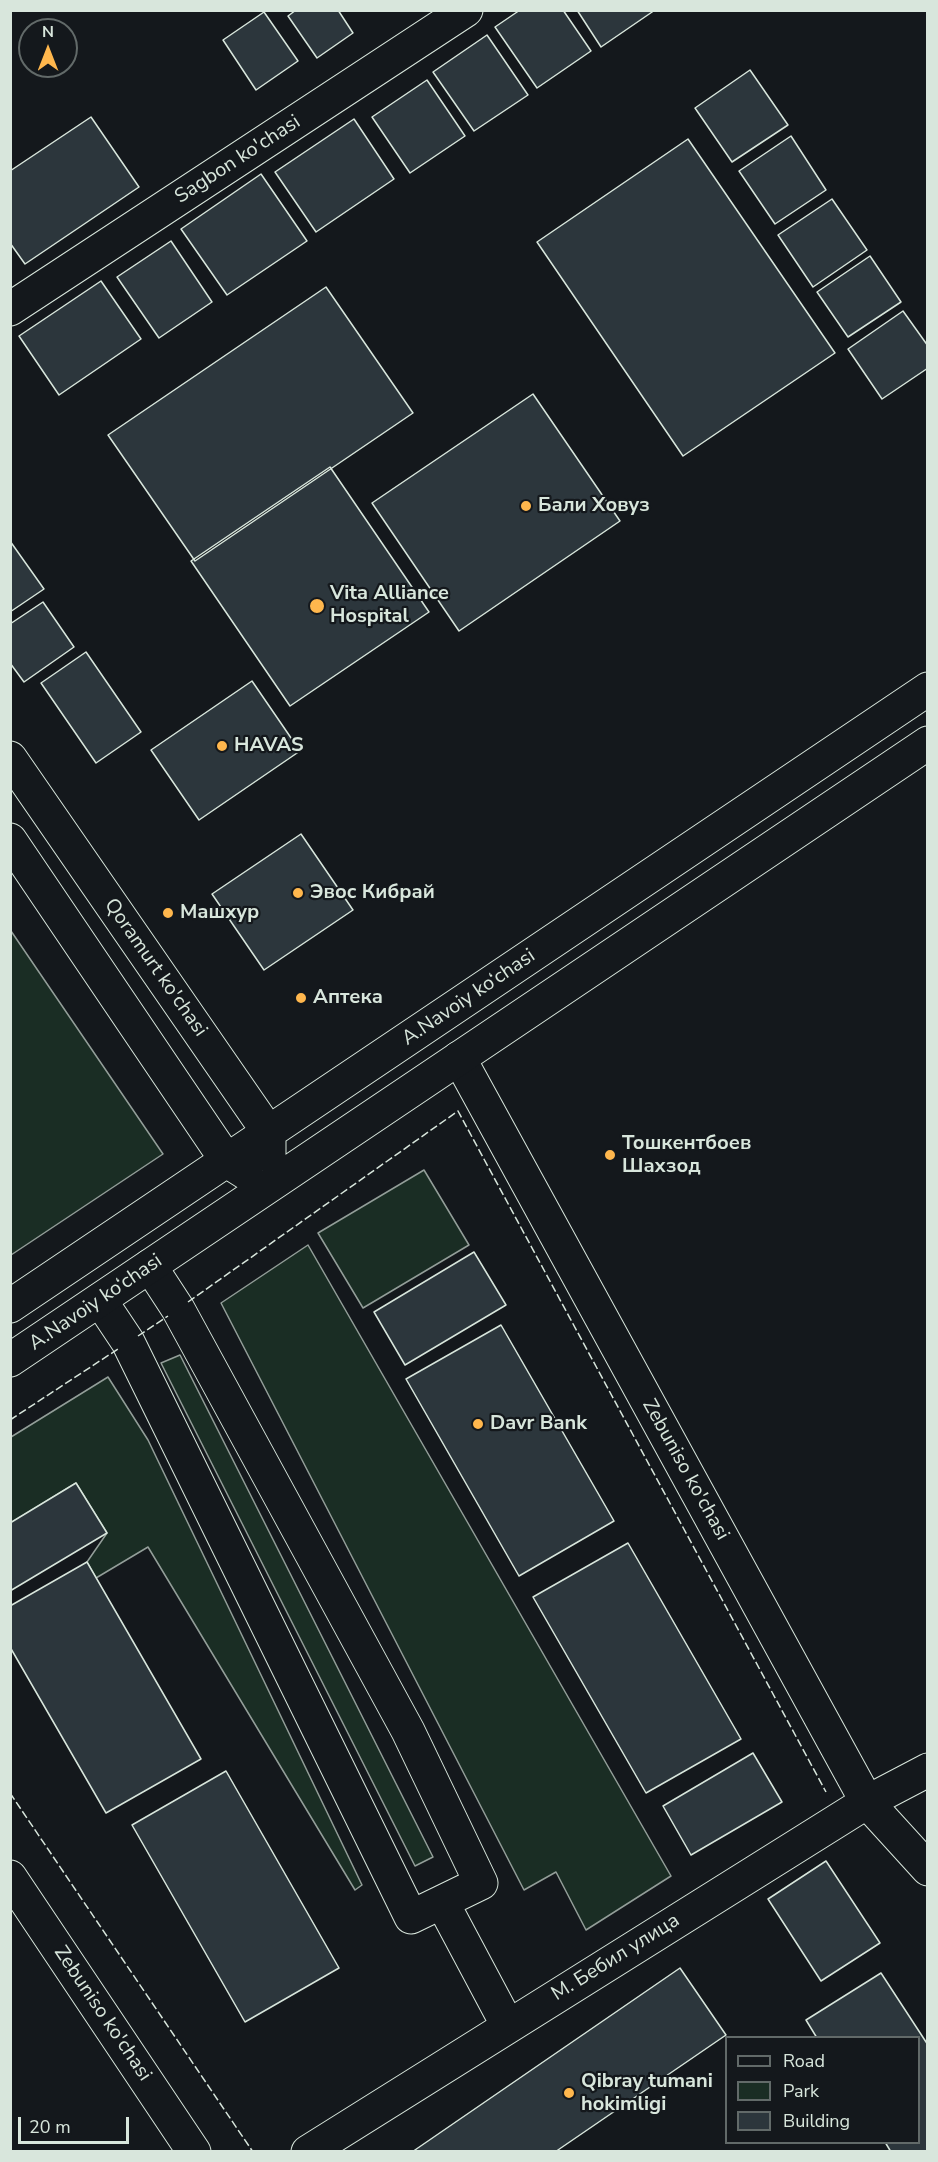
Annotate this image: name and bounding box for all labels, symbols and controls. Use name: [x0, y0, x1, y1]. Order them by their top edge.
north arrow: [18, 18, 78, 78]
text: N: [42, 21, 54, 43]
street label: Sagbon ko'chasi: [171, 111, 305, 209]
place label: Бали Ховуз: [538, 494, 650, 518]
marker: Бали Ховуз: [519, 499, 533, 513]
place label: Vita Alliance Hospital: [330, 582, 449, 629]
marker: Vita Alliance Hospital: [308, 597, 326, 615]
place label: HAVAS: [234, 734, 304, 758]
marker: HAVAS: [215, 739, 229, 753]
place label: Эвос Кибрай: [310, 881, 435, 905]
marker: Эвос Кибрай: [291, 886, 305, 900]
street label: Qoramurt ko'chasi: [98, 894, 212, 1042]
place label: Машхур: [180, 901, 259, 925]
marker: Машхур: [161, 906, 175, 920]
street label: A.Navoiy ko‘chasi: [398, 945, 540, 1051]
place label: Аптека: [313, 986, 383, 1010]
marker: Аптека: [294, 991, 308, 1005]
place label: Тошкентбоев Шахзод: [622, 1132, 751, 1179]
marker: Тошкентбоев Шахзод: [603, 1148, 617, 1162]
street label: A.Navoiy ko‘chasi: [25, 1250, 167, 1356]
street label: Zebuniso ko'chasi: [636, 1395, 734, 1545]
place label: Davr Bank: [490, 1412, 587, 1436]
marker: Davr Bank: [471, 1417, 485, 1431]
street label: М. Бебил улица: [548, 1909, 684, 2007]
street label: Zebuniso ko'chasi: [48, 1942, 156, 2086]
legend: [725, 2036, 920, 2144]
text: Road: [783, 2049, 825, 2073]
place label: Qibray tumani hokimligi: [581, 2070, 713, 2117]
text: Park: [783, 2079, 819, 2103]
marker: Qibray tumani hokimligi: [562, 2086, 576, 2100]
scale bar: [21, 2105, 132, 2143]
text: Building: [783, 2109, 850, 2133]
text: 20 m: [29, 2115, 71, 2139]

